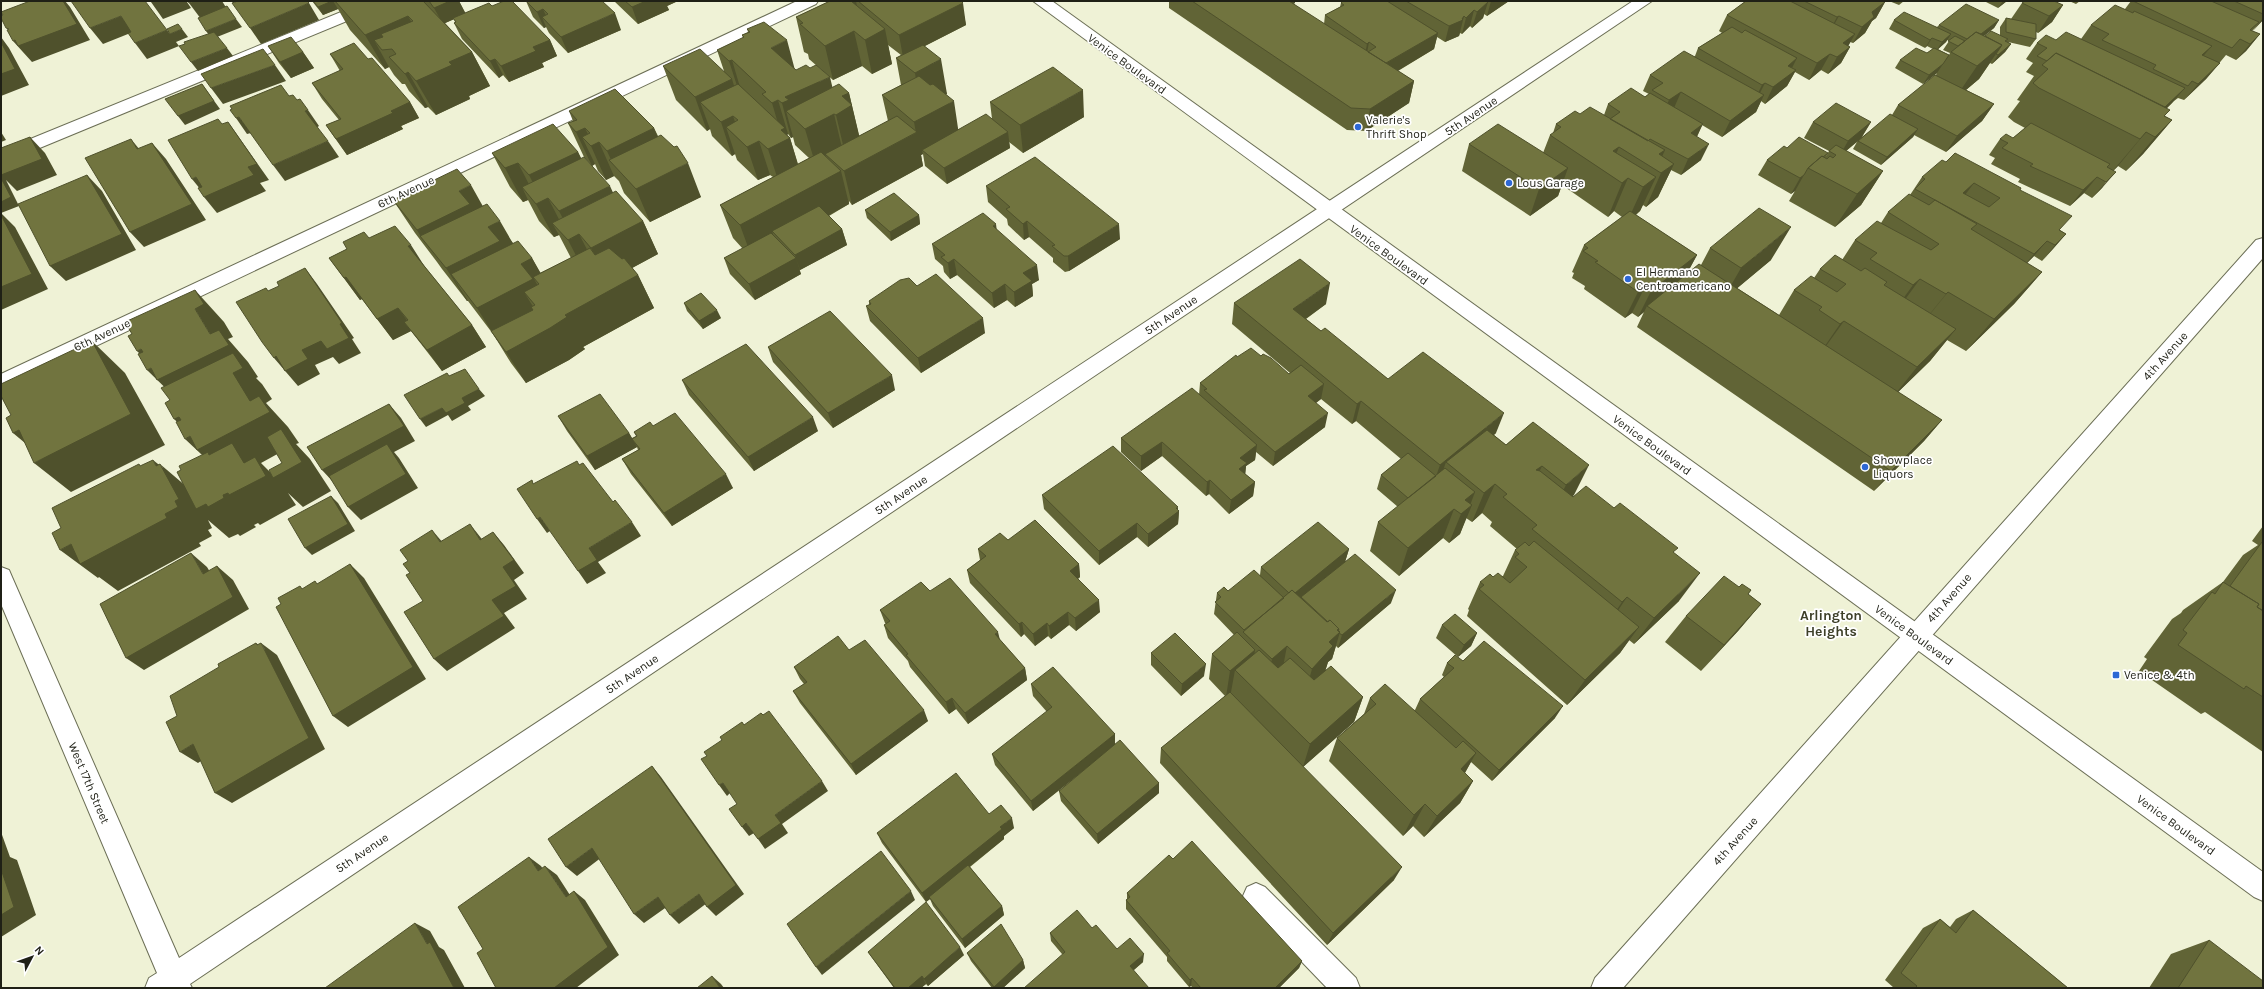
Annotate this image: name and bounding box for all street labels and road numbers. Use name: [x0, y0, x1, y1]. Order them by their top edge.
street label: Venice Boulevard: [1085, 31, 1169, 97]
street label: 5th Avenue: [1442, 93, 1500, 139]
street label: 6th Avenue: [375, 173, 437, 211]
street label: Venice Boulevard: [1347, 222, 1431, 288]
street label: 5th Avenue: [1142, 292, 1200, 338]
street label: 6th Avenue: [71, 316, 133, 354]
street label: 4th Avenue: [2139, 329, 2191, 383]
street label: Venice Boulevard: [1610, 412, 1694, 478]
street label: 5th Avenue: [872, 472, 930, 518]
street label: 4th Avenue: [1924, 570, 1974, 626]
street label: Venice Boulevard: [1872, 602, 1956, 668]
street label: 5th Avenue: [603, 651, 661, 697]
street label: West 17th Street: [65, 740, 113, 826]
street label: Venice Boulevard: [2134, 792, 2218, 858]
street label: 4th Avenue: [1709, 814, 1761, 868]
street label: 5th Avenue: [333, 830, 391, 876]

